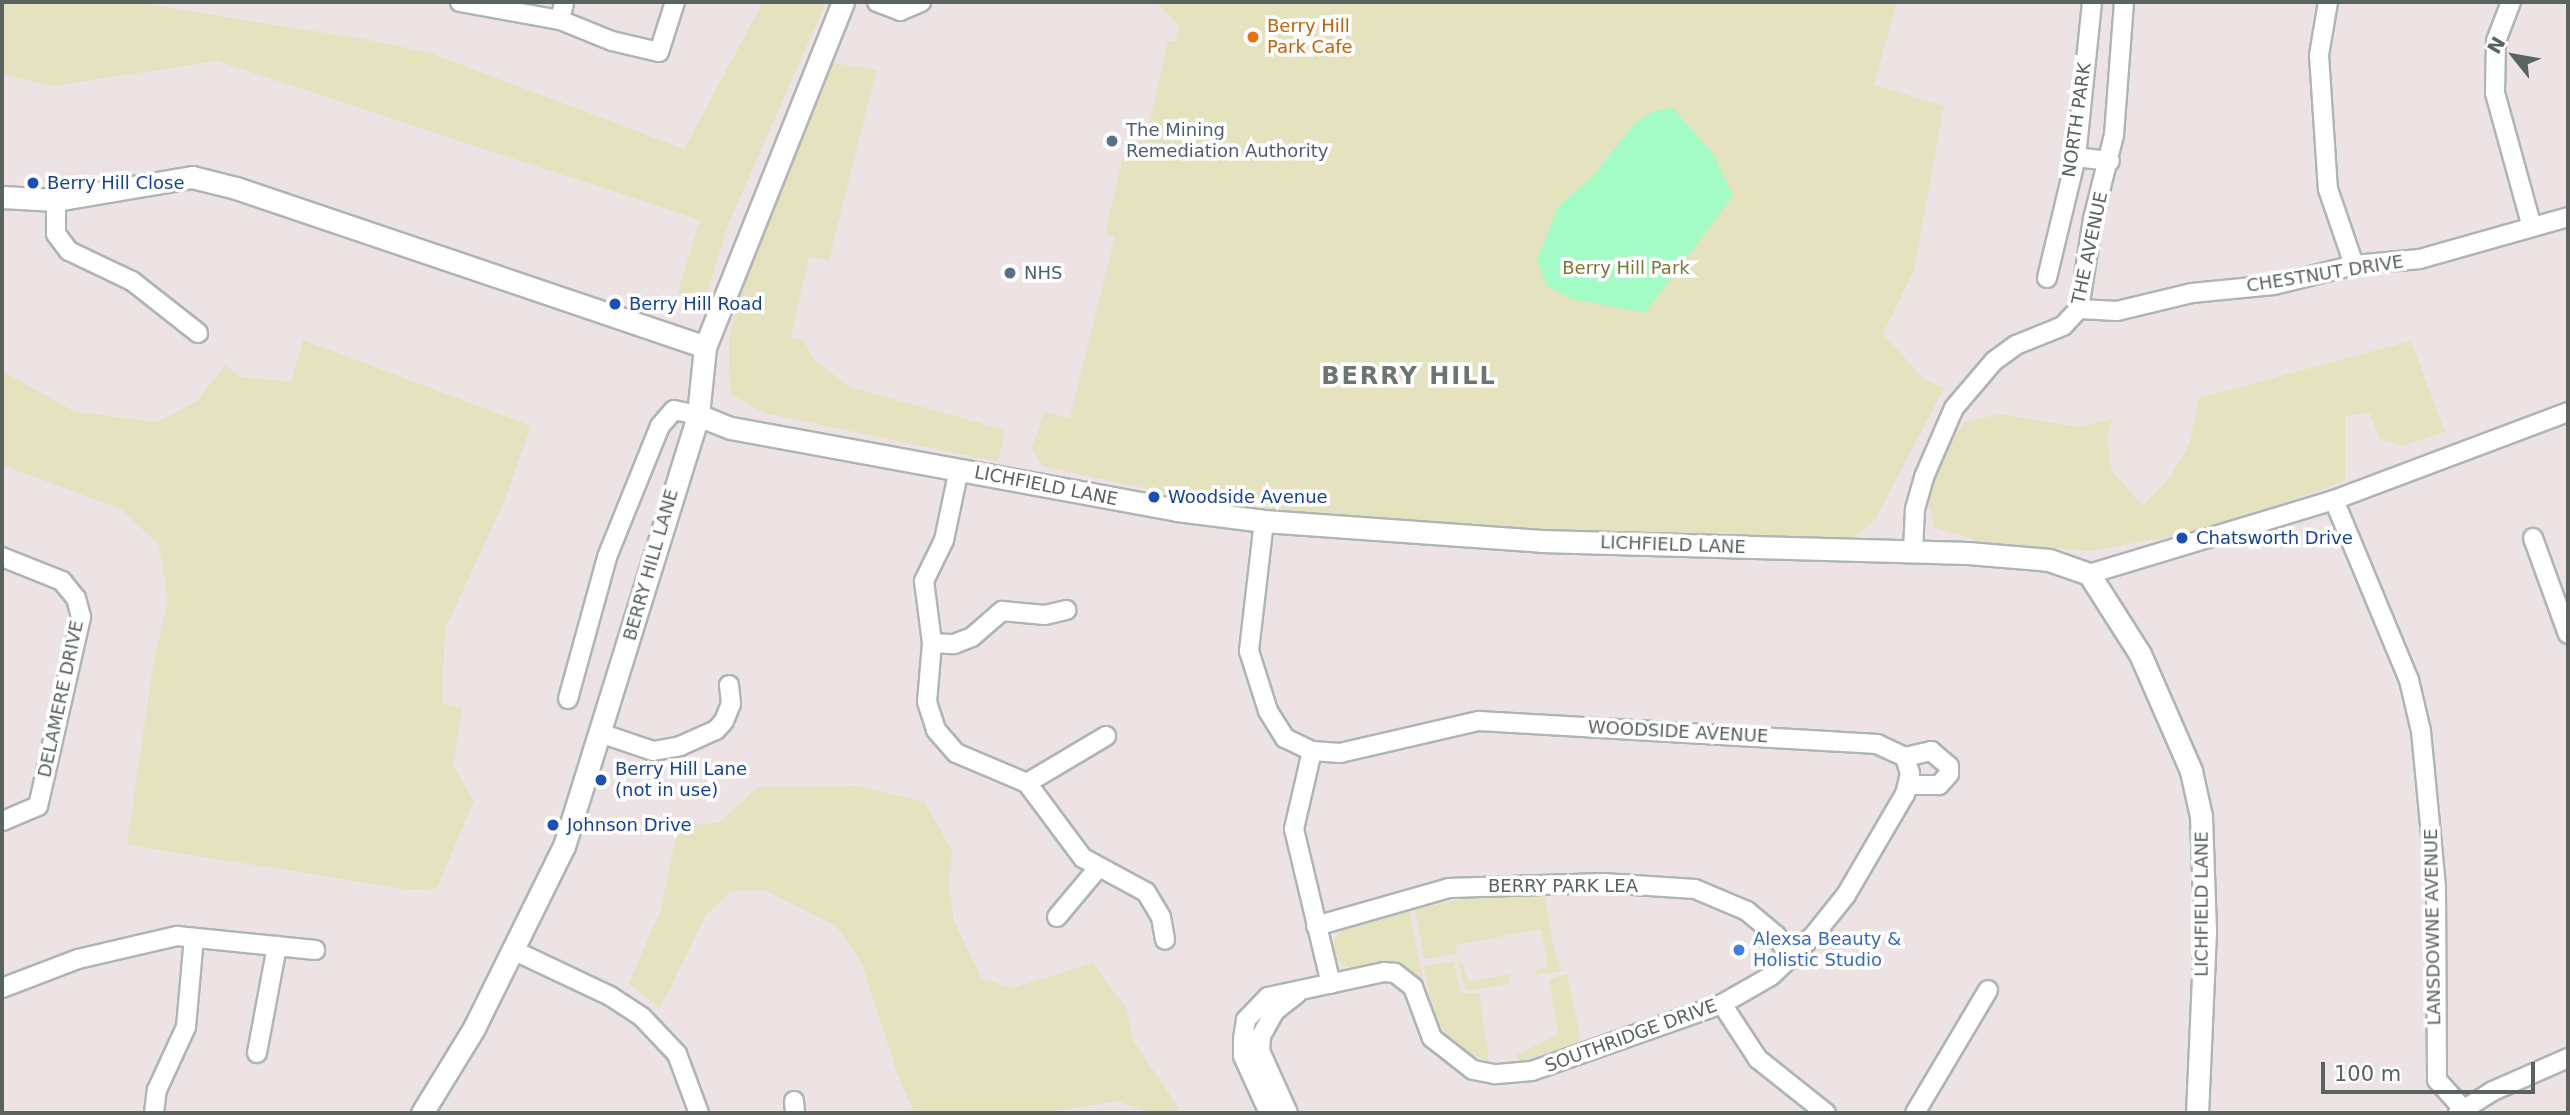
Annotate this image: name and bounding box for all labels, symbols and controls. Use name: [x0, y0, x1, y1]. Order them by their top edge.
place label: Berry Hill Park Cafe: [1267, 16, 1353, 58]
north arrow: [2479, 21, 2549, 91]
marker: Berry Hill Park Cafe: [1245, 29, 1261, 45]
text: N: [2482, 33, 2510, 58]
street label: NORTH PARK: [2058, 61, 2096, 179]
place label: The Mining Remediation Authority: [1126, 120, 1328, 162]
marker: The Mining Remediation Authority: [1104, 133, 1120, 149]
place label: Berry Hill Close: [47, 172, 185, 194]
marker: Berry Hill Close: [25, 175, 41, 191]
street label: THE AVENUE: [2068, 190, 2112, 306]
street label: CHESTNUT DRIVE: [2245, 251, 2405, 297]
park label: Berry Hill Park: [1562, 257, 1690, 279]
place label: NHS: [1024, 262, 1062, 284]
marker: NHS: [1002, 265, 1018, 281]
place label: Berry Hill Road: [629, 293, 763, 315]
marker: Berry Hill Road: [607, 296, 623, 312]
district label: BERRY HILL: [1322, 363, 1496, 391]
street label: LICHFIELD LANE: [972, 462, 1120, 510]
place label: Woodside Avenue: [1168, 486, 1328, 508]
street label: BERRY HILL LANE: [619, 487, 683, 643]
marker: Woodside Avenue: [1146, 489, 1162, 505]
place label: Chatsworth Drive: [2196, 527, 2353, 549]
marker: Chatsworth Drive: [2174, 530, 2190, 546]
street label: LICHFIELD LANE: [1600, 532, 1746, 558]
street label: DELAMERE DRIVE: [34, 619, 88, 779]
street label: WOODSIDE AVENUE: [1587, 716, 1769, 748]
place label: Berry Hill Lane (not in use): [615, 759, 747, 802]
marker: Berry Hill Lane (not in use): [593, 772, 609, 788]
place label: Johnson Drive: [567, 814, 692, 836]
marker: Johnson Drive: [545, 817, 561, 833]
street label: LANSDOWNE AVENUE: [2420, 828, 2446, 1026]
street label: LICHFIELD LANE: [2191, 831, 2213, 977]
street label: BERRY PARK LEA: [1488, 875, 1638, 897]
place label: Alexsa Beauty & Holistic Studio: [1753, 929, 1901, 972]
marker: Alexsa Beauty & Holistic Studio: [1731, 942, 1747, 958]
street label: SOUTHRIDGE DRIVE: [1542, 995, 1720, 1077]
scale bar: [2325, 1048, 2538, 1092]
text: 100 m: [2334, 1062, 2401, 1086]

